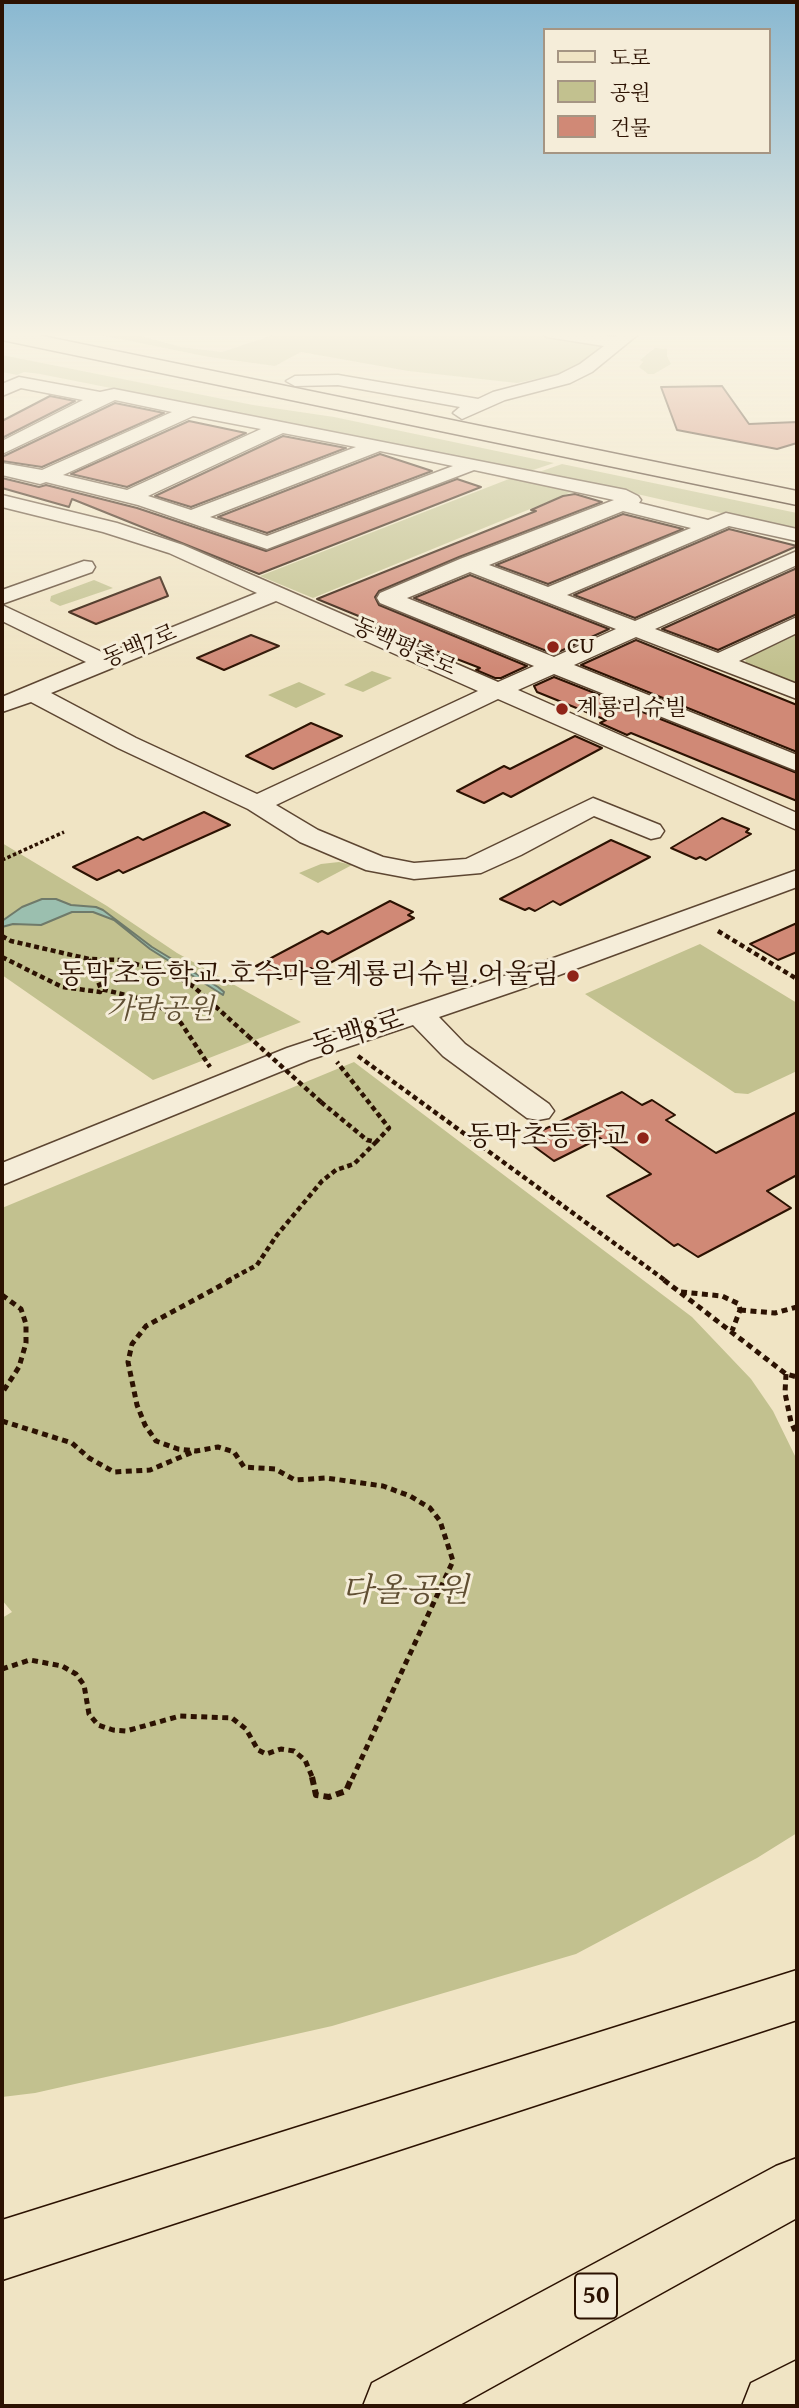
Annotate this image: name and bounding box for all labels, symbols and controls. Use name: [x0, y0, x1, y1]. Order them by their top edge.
legend: [544, 28, 771, 154]
text: 도로: [610, 42, 651, 73]
text: 공원: [610, 77, 651, 108]
text: 건물: [610, 112, 651, 143]
street label: 동백평촌로: [348, 613, 460, 683]
street label: 동백7로: [99, 620, 181, 674]
place label: CU: [567, 633, 595, 661]
marker: CU: [545, 639, 561, 655]
place label: 계룡리슈빌: [576, 695, 687, 723]
marker: 계룡리슈빌: [554, 701, 570, 717]
place label: 동막초등학교.호수마을계룡리슈빌.어울림: [59, 959, 559, 993]
marker: 동막초등학교.호수마을계룡리슈빌.어울림: [565, 968, 581, 984]
park label: 가람공원: [106, 994, 214, 1028]
street label: 동백8로: [308, 1003, 408, 1065]
place label: 동막초등학교: [467, 1121, 629, 1155]
marker: 동막초등학교: [635, 1130, 651, 1146]
park label: 다올공원: [341, 1573, 469, 1613]
road number: 50: [575, 2274, 617, 2318]

